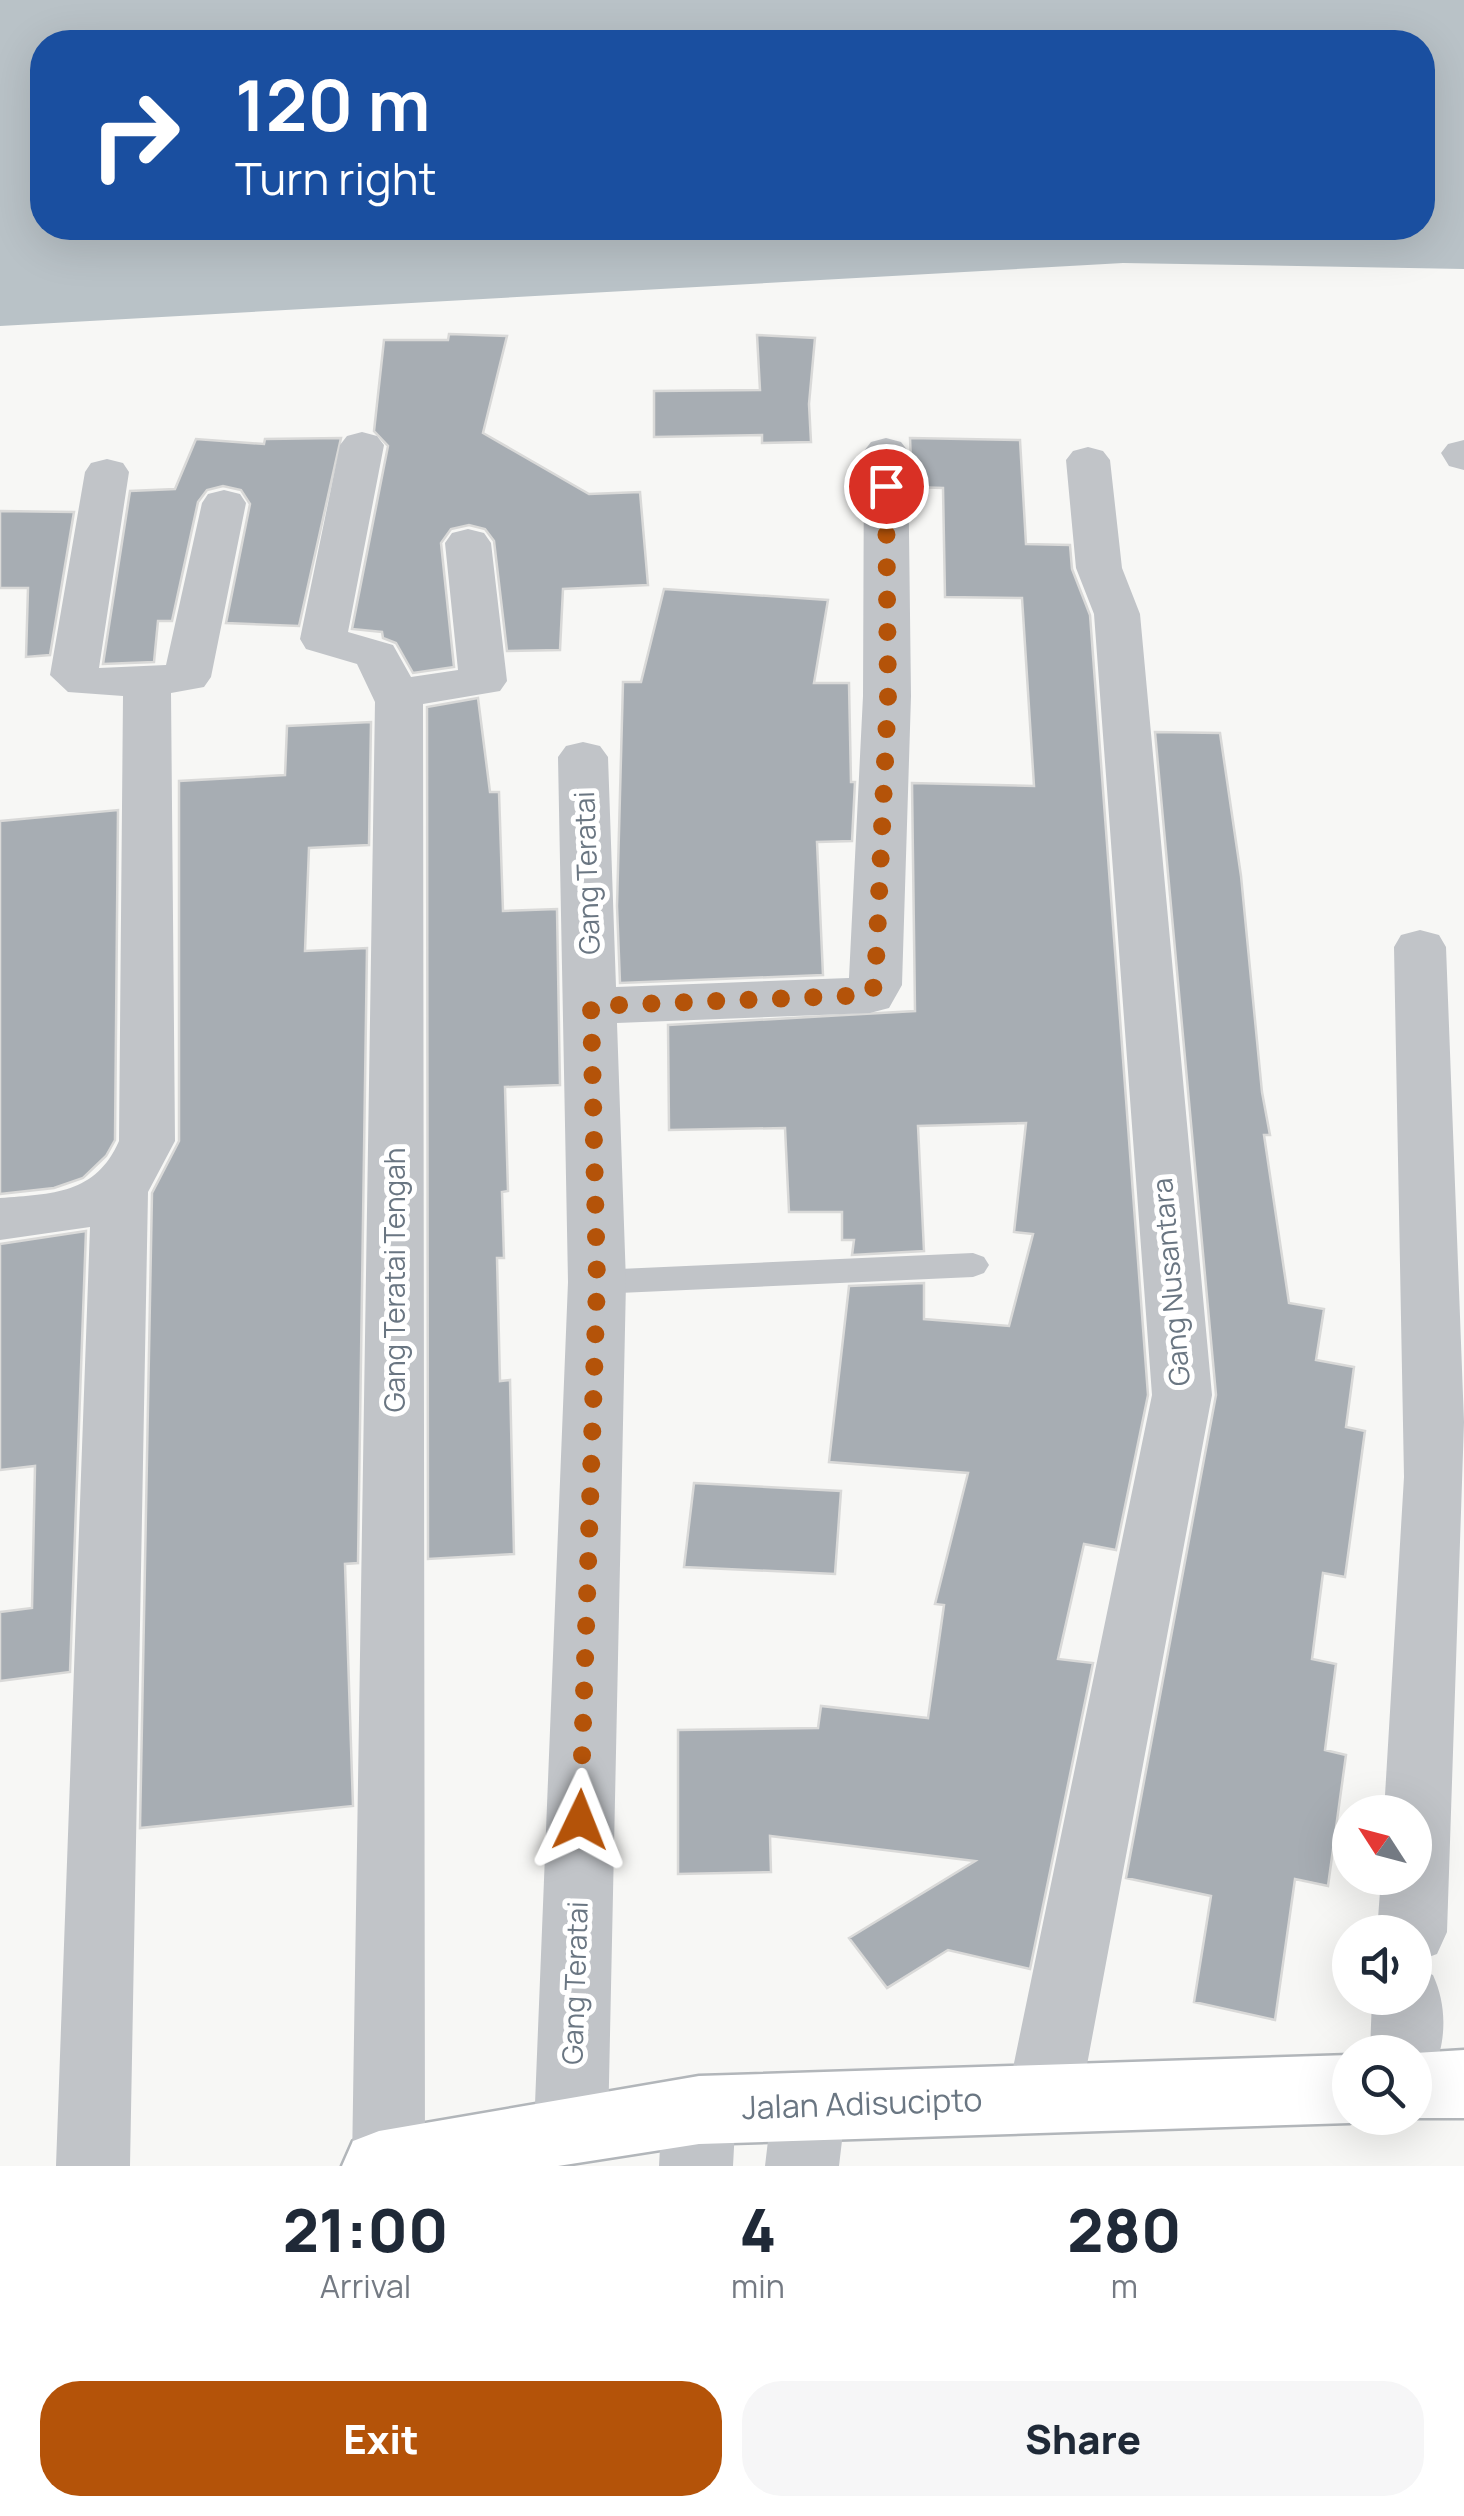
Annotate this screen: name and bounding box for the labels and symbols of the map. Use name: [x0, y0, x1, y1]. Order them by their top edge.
pin: [844, 444, 929, 529]
street label: Gang Teratai: [564, 791, 608, 955]
street label: Gang Teratai Tengah: [375, 1148, 413, 1412]
street label: Gang Nusantara: [1142, 1177, 1198, 1388]
position arrow: [528, 1768, 632, 1872]
north arrow: [1332, 1795, 1432, 1895]
street label: Gang Teratai: [552, 1901, 596, 2065]
street label: Jalan Adisucipto: [741, 2077, 983, 2129]

